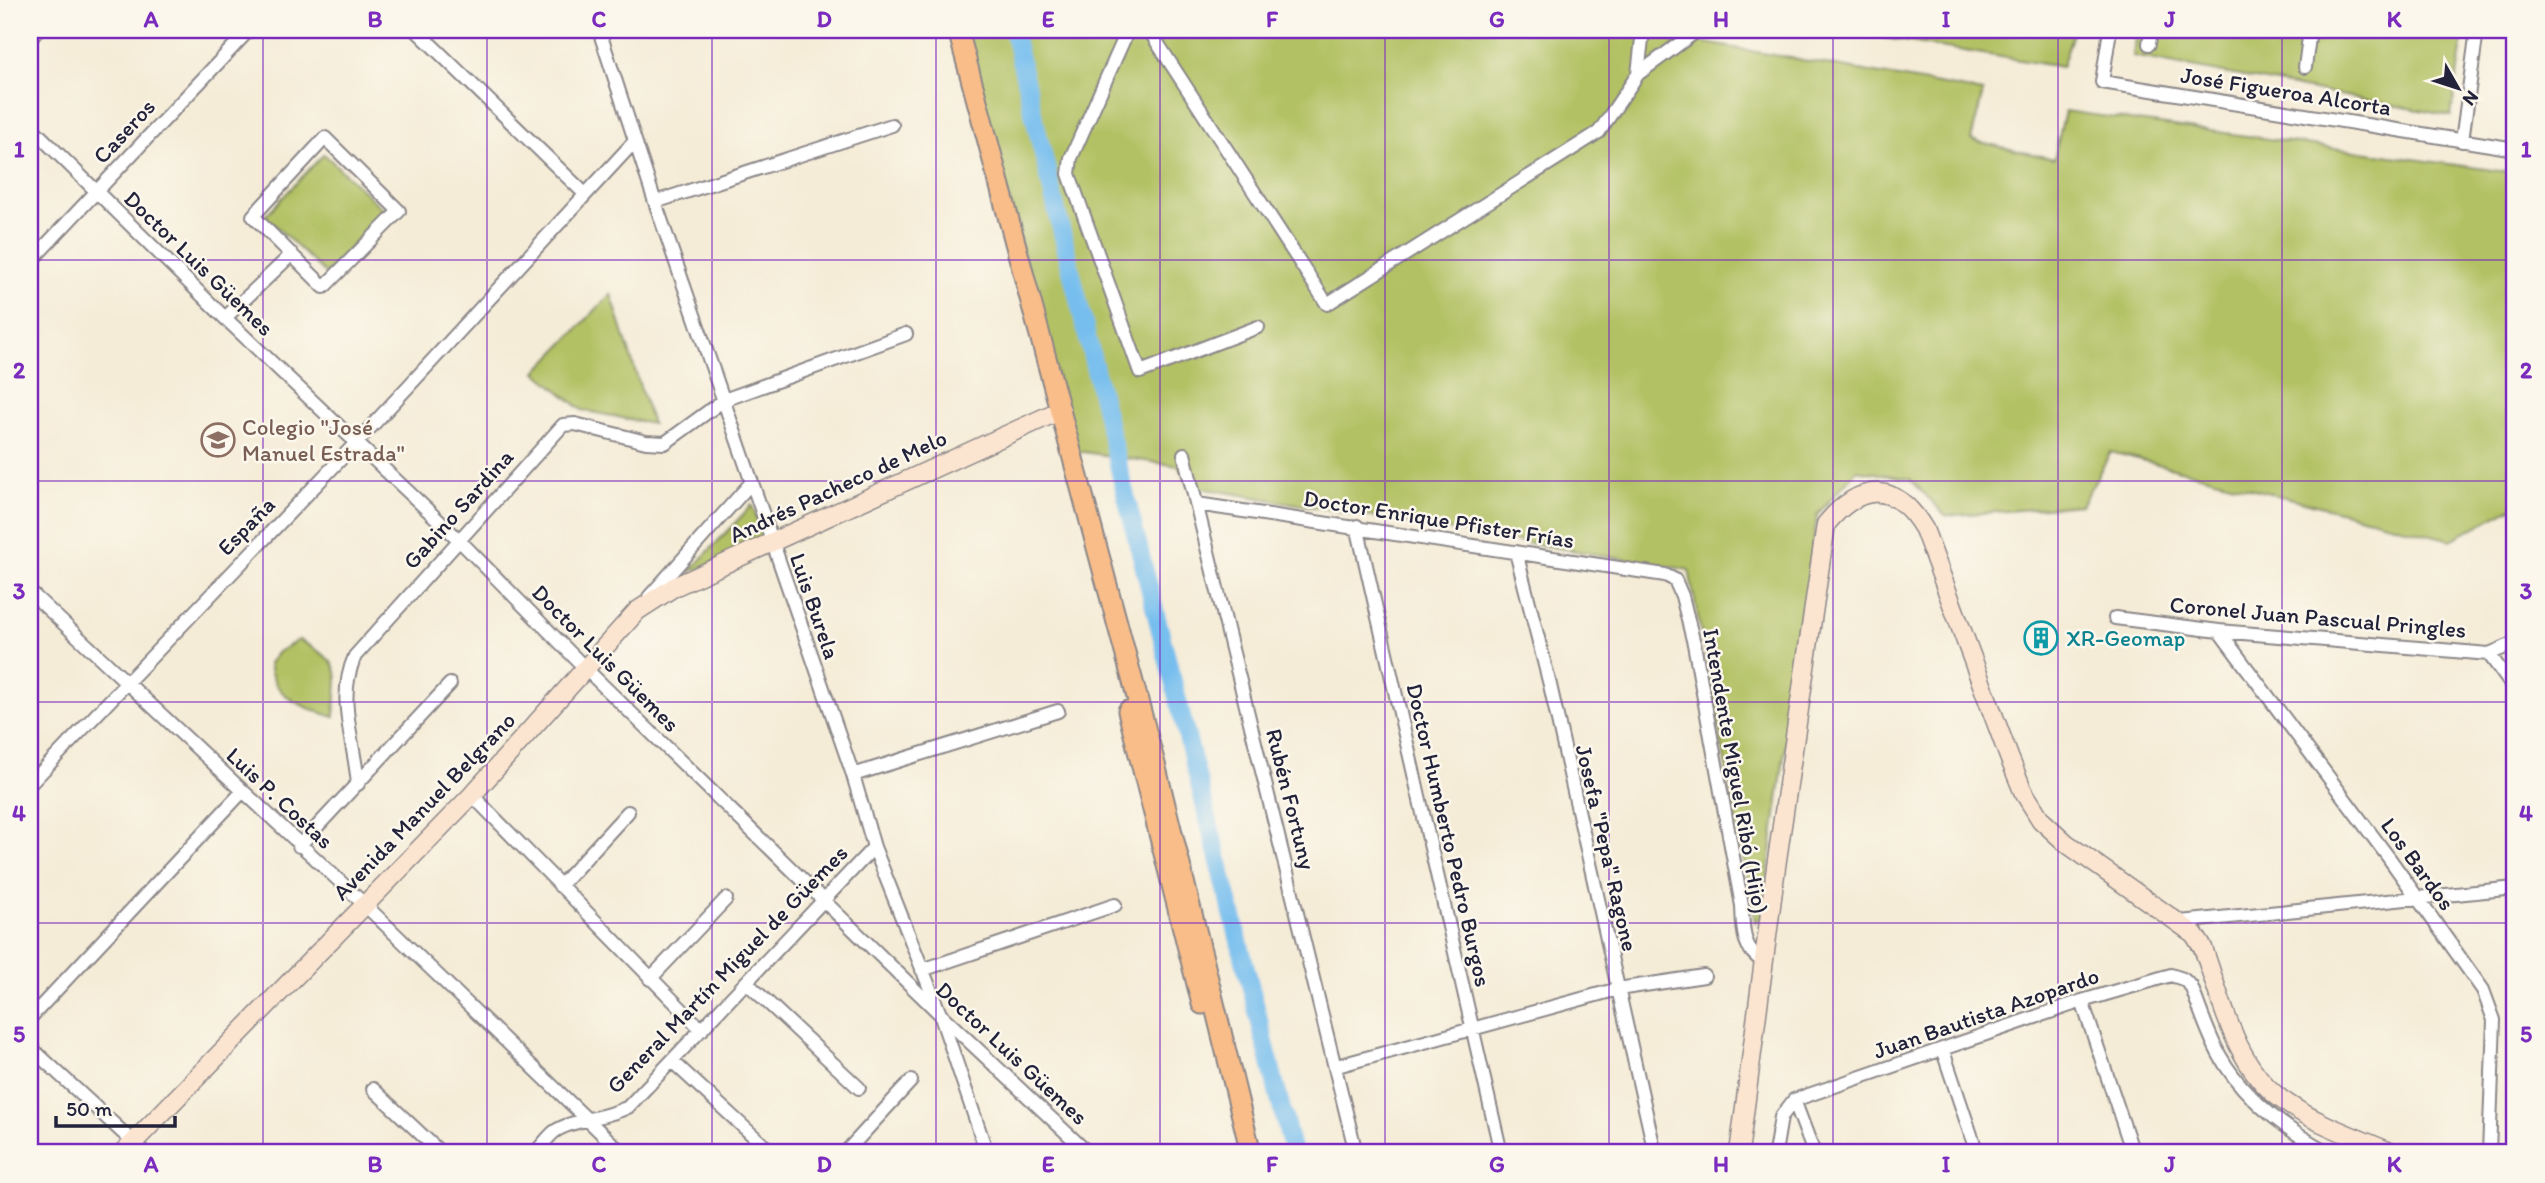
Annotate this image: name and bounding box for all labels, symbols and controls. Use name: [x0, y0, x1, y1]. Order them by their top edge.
text: A: [143, 5, 159, 33]
text: B: [368, 5, 383, 33]
text: C: [592, 5, 607, 33]
text: D: [816, 5, 832, 33]
text: E: [1042, 5, 1055, 33]
text: F: [1266, 5, 1279, 33]
text: G: [1489, 5, 1505, 33]
text: H: [1713, 5, 1729, 33]
text: I: [1942, 5, 1951, 33]
text: J: [2163, 5, 2176, 33]
text: K: [2387, 5, 2402, 33]
north arrow: [2422, 52, 2492, 122]
street label: José Figueroa Alcorta: [2179, 61, 2393, 121]
text: N: [2458, 86, 2484, 111]
street label: Caseros: [87, 93, 161, 169]
text: 1: [14, 135, 25, 163]
text: 1: [2521, 135, 2532, 163]
street label: Doctor Luis Güemes: [118, 184, 280, 342]
text: 2: [13, 356, 26, 384]
text: 2: [2520, 356, 2533, 384]
place label: Colegio "José Manuel Estrada": [242, 413, 405, 467]
school or university icon: Colegio "José Manuel Estrada": [199, 421, 237, 459]
street label: Andrés Pacheco de Melo: [725, 423, 951, 549]
street label: Gabino Sardina: [397, 443, 519, 575]
street label: Doctor Enrique Pfister Frías: [1302, 484, 1576, 554]
street label: España: [211, 491, 281, 561]
street label: Luis Burela: [784, 549, 846, 663]
text: 3: [13, 577, 26, 605]
text: 3: [2520, 577, 2533, 605]
street label: Doctor Luis Güemes: [526, 578, 686, 738]
street label: Coronel Juan Pascual Pringles: [2168, 590, 2468, 644]
building icon: XR-Geomap: [2022, 619, 2060, 657]
place label: XR-Geomap: [2066, 624, 2185, 652]
street label: Intendente Miguel Ribó (Hijo): [1697, 626, 1775, 916]
street label: Doctor Humberto Pedro Burgos: [1400, 681, 1498, 989]
street label: Avenida Manuel Belgrano: [327, 706, 521, 906]
street label: Rubén Fortuny: [1260, 726, 1322, 872]
street label: Luis P. Costas: [221, 741, 339, 855]
street label: Josefa "Pepa" Ragone: [1570, 742, 1644, 954]
text: 4: [12, 799, 26, 827]
text: 4: [2519, 799, 2533, 827]
street label: Los Bardos: [2375, 812, 2461, 916]
street label: General Martín Miguel de Güemes: [601, 839, 853, 1099]
street label: Juan Bautista Azopardo: [1870, 961, 2102, 1065]
street label: Doctor Luis Güemes: [930, 975, 1094, 1131]
text: 5: [13, 1020, 25, 1048]
text: 5: [2520, 1020, 2532, 1048]
scale bar: [56, 1085, 175, 1129]
text: 50 m: [66, 1096, 113, 1121]
text: A: [143, 1150, 159, 1178]
text: B: [368, 1150, 383, 1178]
text: C: [592, 1150, 607, 1178]
text: D: [816, 1150, 832, 1178]
text: E: [1042, 1150, 1055, 1178]
text: F: [1266, 1150, 1279, 1178]
text: G: [1489, 1150, 1505, 1178]
text: H: [1713, 1150, 1729, 1178]
text: I: [1942, 1150, 1951, 1178]
text: J: [2163, 1150, 2176, 1178]
text: K: [2387, 1150, 2402, 1178]

